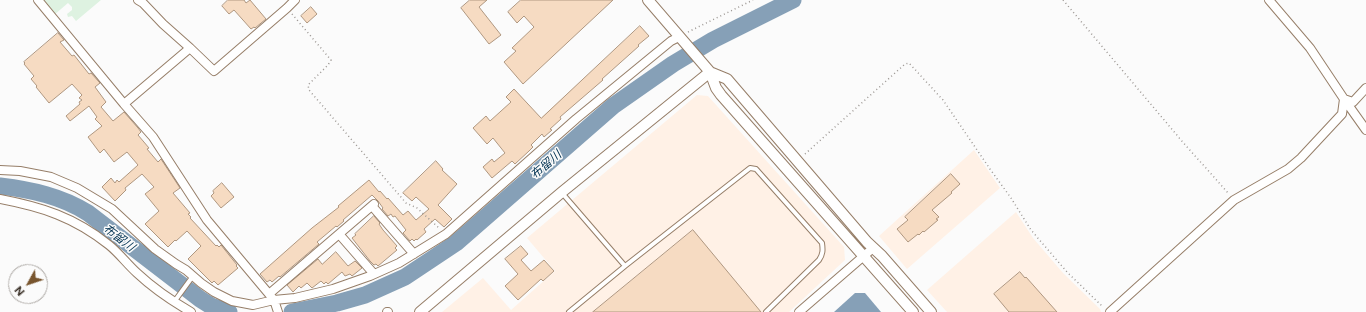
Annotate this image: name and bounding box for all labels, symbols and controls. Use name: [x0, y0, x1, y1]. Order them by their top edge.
water label: 布留川: [528, 148, 564, 182]
water label: 布留川: [100, 221, 138, 255]
north arrow: [8, 264, 48, 304]
text: N: [12, 284, 27, 298]

